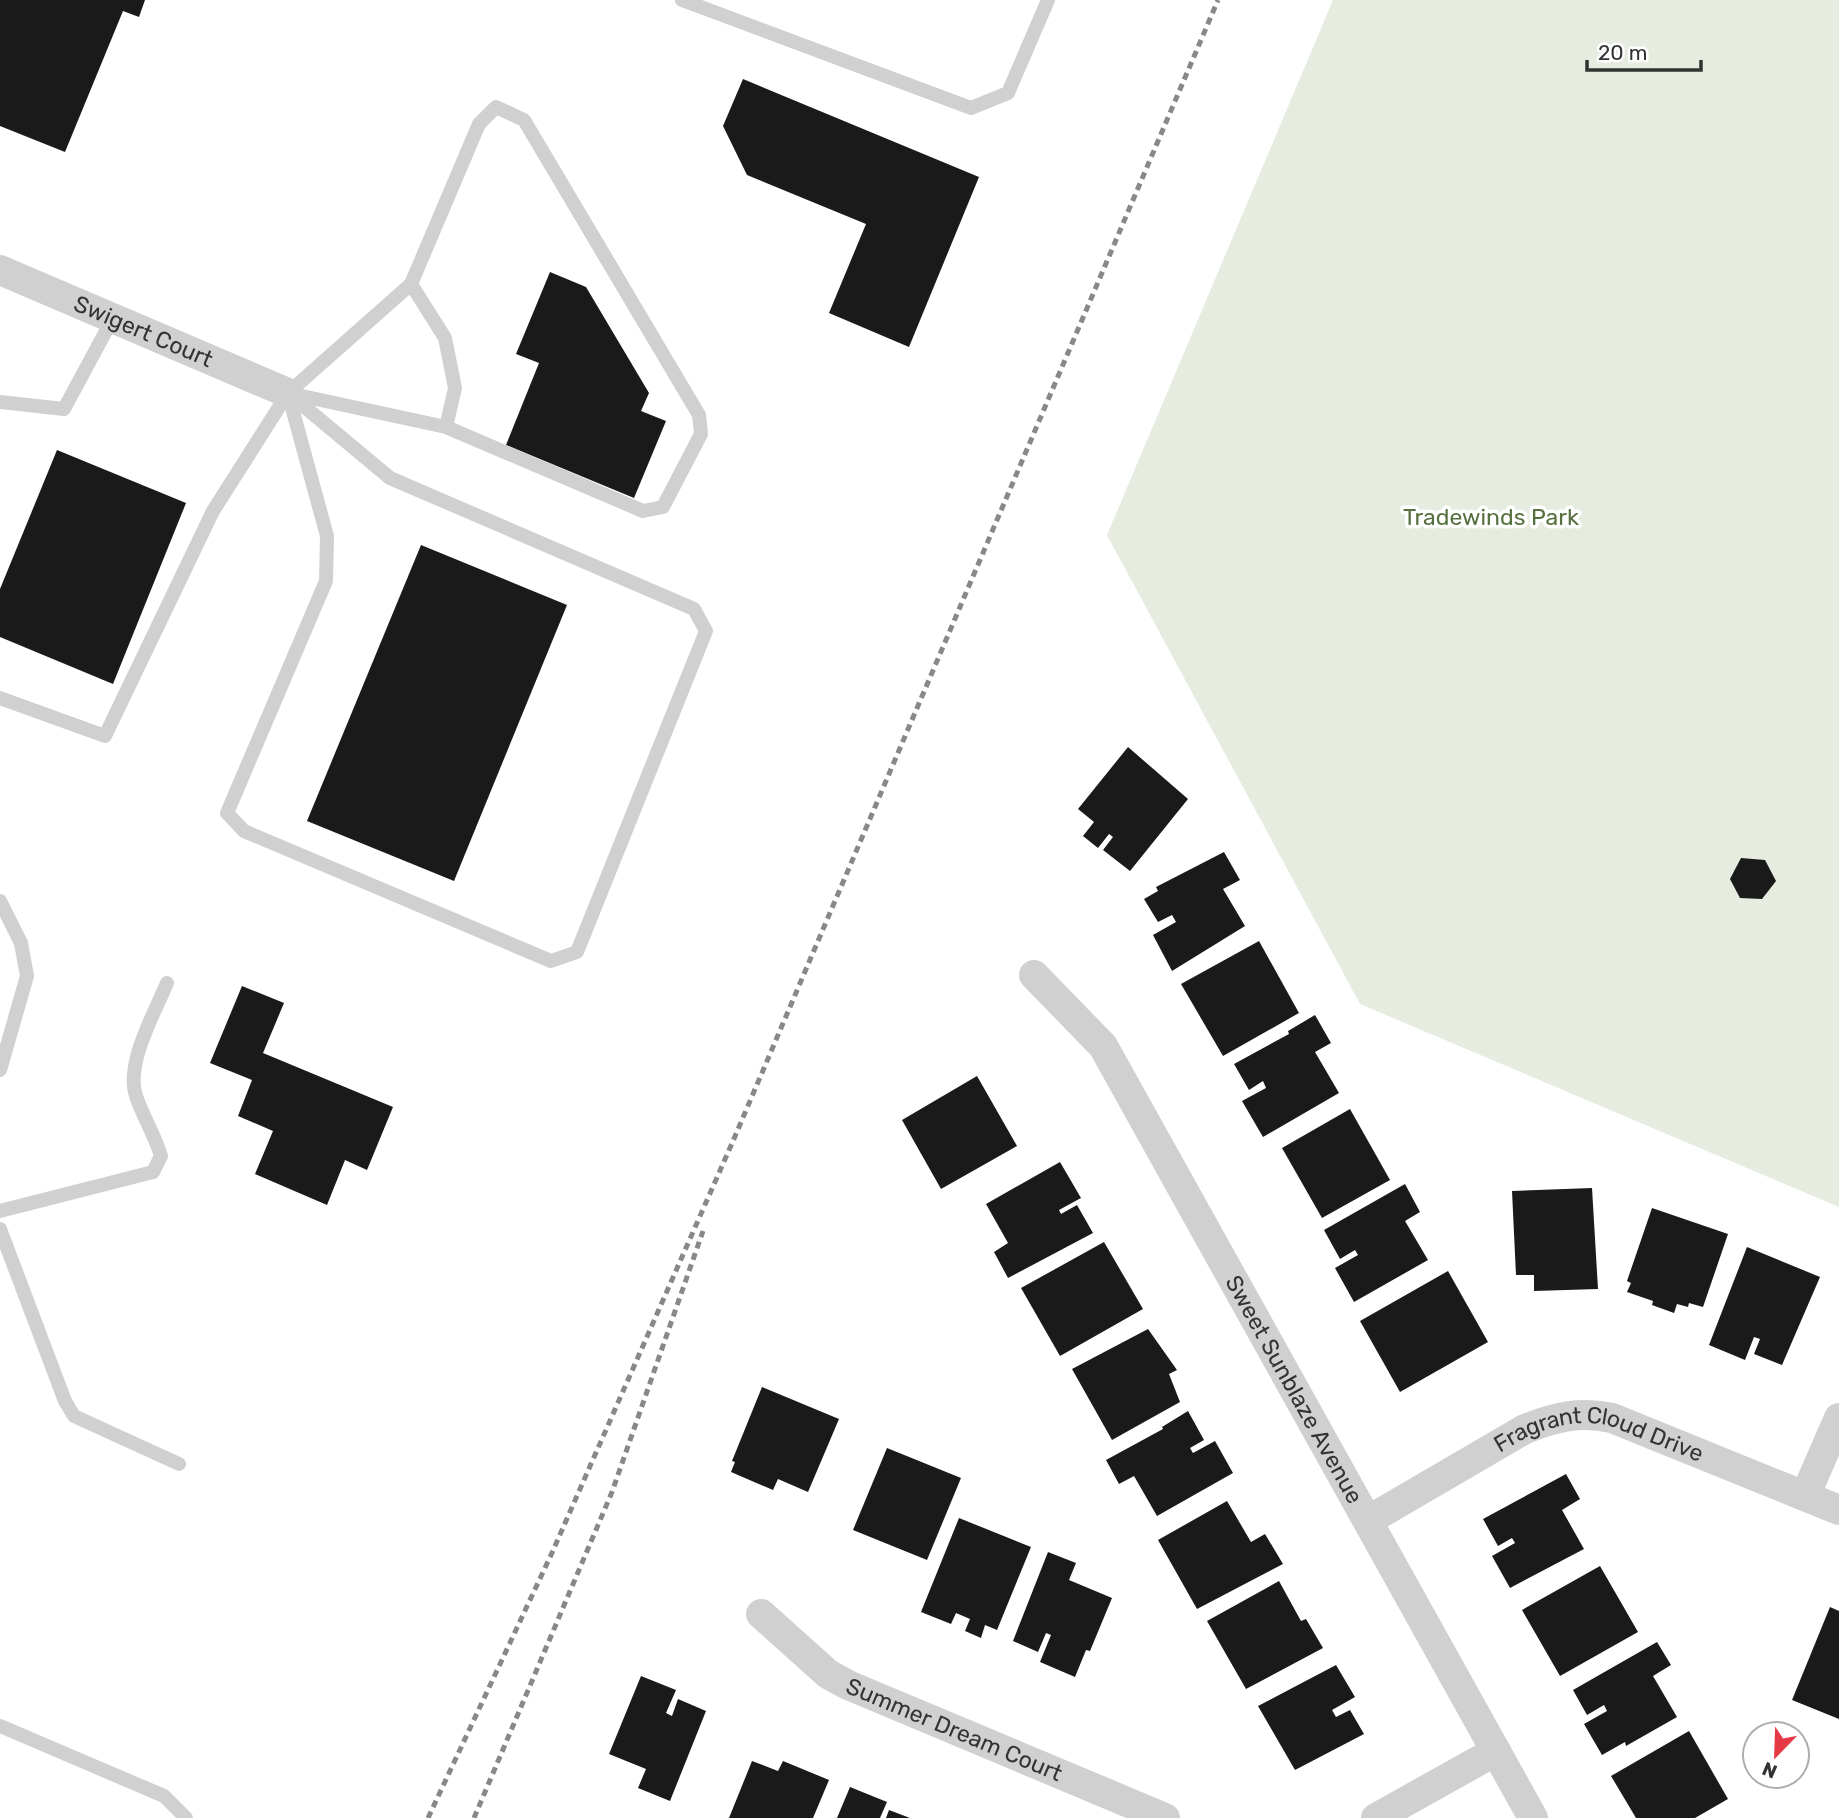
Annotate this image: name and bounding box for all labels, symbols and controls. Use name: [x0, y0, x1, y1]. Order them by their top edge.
scale bar: [1587, 28, 1701, 72]
text: 20 m: [1598, 40, 1647, 65]
street label: Swigert Court: [70, 289, 217, 373]
park label: Tradewinds Park: [1403, 503, 1579, 531]
street label: Sweet Sunblaze Avenue: [1219, 1270, 1369, 1508]
text: Fragrant Cloud Drive: [1489, 1401, 1708, 1468]
street label: Fragrant Cloud Drive: [1489, 1437, 1711, 1473]
street label: Summer Dream Court: [842, 1672, 1067, 1787]
north arrow: [1741, 1720, 1811, 1790]
text: N: [1759, 1757, 1780, 1783]

